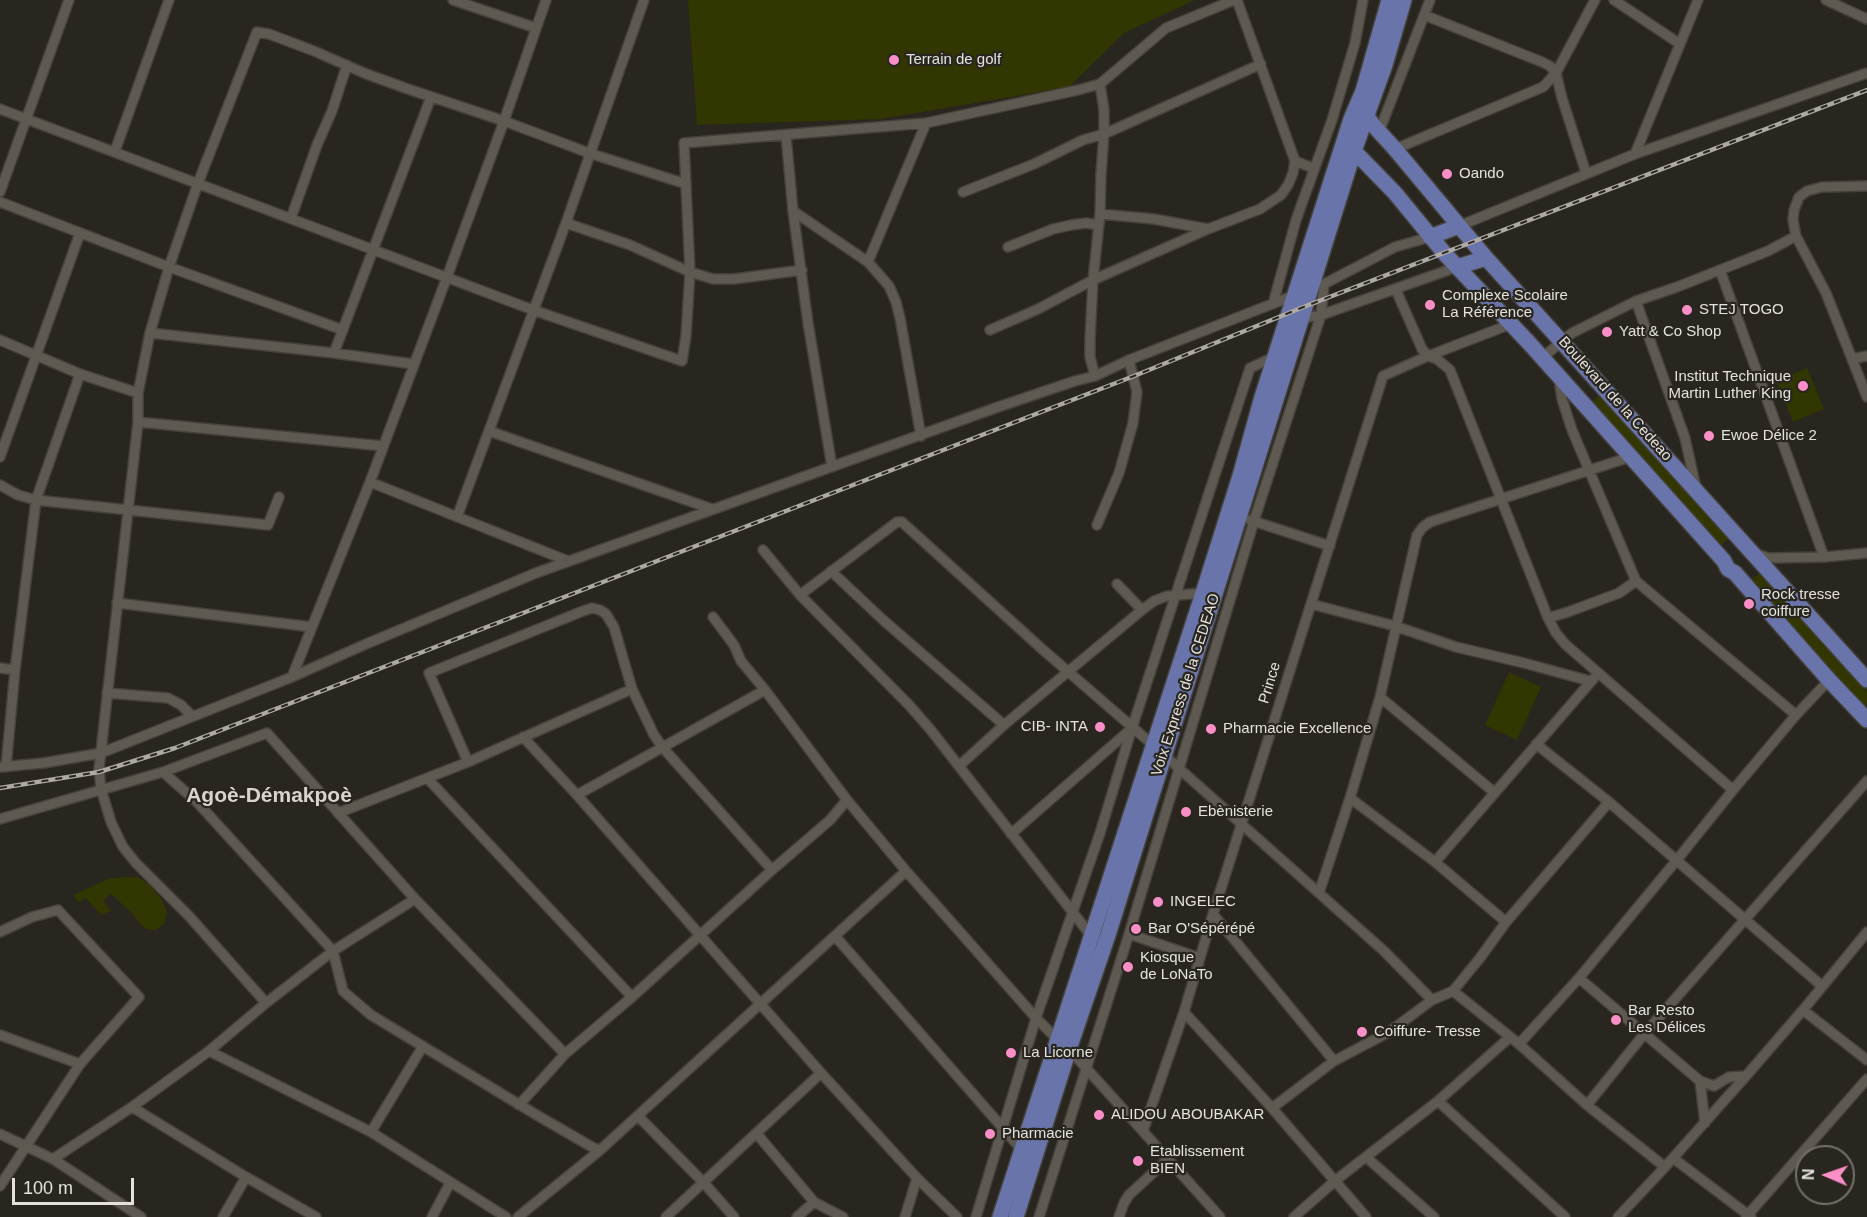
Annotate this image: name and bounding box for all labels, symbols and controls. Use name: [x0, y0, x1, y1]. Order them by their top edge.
place label: Terrain de golf: [906, 51, 1001, 69]
marker: Terrain de golf: [887, 53, 901, 67]
place label: Oando: [1459, 165, 1504, 183]
marker: Oando: [1440, 167, 1454, 181]
place label: Complexe Scolaire La Référence: [1442, 287, 1568, 322]
marker: Complexe Scolaire La Référence: [1423, 298, 1437, 312]
place label: STEJ TOGO: [1699, 301, 1784, 319]
marker: STEJ TOGO: [1680, 303, 1694, 317]
place label: Yatt & Co Shop: [1619, 323, 1721, 341]
marker: Yatt & Co Shop: [1600, 325, 1614, 339]
street label: Boulevard de la Cedeao: [1554, 333, 1676, 465]
place label: Institut Technique Martin Luther King: [1668, 368, 1791, 403]
marker: Institut Technique Martin Luther King: [1796, 379, 1810, 393]
place label: Ewoe Délice 2: [1721, 427, 1817, 445]
marker: Ewoe Délice 2: [1702, 429, 1716, 443]
place label: Rock tresse coiffure: [1761, 586, 1840, 621]
street label: Voix Express de la CEDEAO: [1148, 591, 1224, 779]
marker: Rock tresse coiffure: [1742, 597, 1756, 611]
street label: Prince: [1255, 660, 1285, 706]
place label: CIB- INTA: [1021, 718, 1088, 736]
marker: CIB- INTA: [1093, 720, 1107, 734]
place label: Pharmacie Excellence: [1223, 720, 1371, 738]
marker: Pharmacie Excellence: [1204, 722, 1218, 736]
district label: Agoè-Démakpoè: [186, 783, 352, 809]
place label: Ebènisterie: [1198, 803, 1273, 821]
marker: Ebènisterie: [1179, 805, 1193, 819]
place label: INGELEC: [1170, 893, 1236, 911]
marker: INGELEC: [1151, 895, 1165, 909]
place label: Bar O'Sépérépé: [1148, 920, 1255, 938]
marker: Bar O'Sépérépé: [1129, 922, 1143, 936]
place label: Kiosque de LoNaTo: [1140, 949, 1213, 984]
marker: Kiosque de LoNaTo: [1121, 960, 1135, 974]
place label: Bar Resto Les Délices: [1628, 1002, 1706, 1037]
marker: Bar Resto Les Délices: [1609, 1013, 1623, 1027]
place label: Coiffure- Tresse: [1374, 1023, 1481, 1041]
marker: Coiffure- Tresse: [1355, 1025, 1369, 1039]
place label: La Licorne: [1023, 1044, 1093, 1062]
marker: La Licorne: [1004, 1046, 1018, 1060]
place label: ALIDOU ABOUBAKAR: [1111, 1106, 1264, 1124]
marker: ALIDOU ABOUBAKAR: [1092, 1108, 1106, 1122]
place label: Pharmacie: [1002, 1125, 1074, 1143]
marker: Pharmacie: [983, 1127, 997, 1141]
place label: Etablissement BIEN: [1150, 1143, 1244, 1178]
north arrow: [1795, 1145, 1855, 1205]
marker: Etablissement BIEN: [1131, 1154, 1145, 1168]
scale bar: [15, 1166, 136, 1204]
text: N: [1800, 1168, 1817, 1180]
text: 100 m: [23, 1178, 73, 1198]

